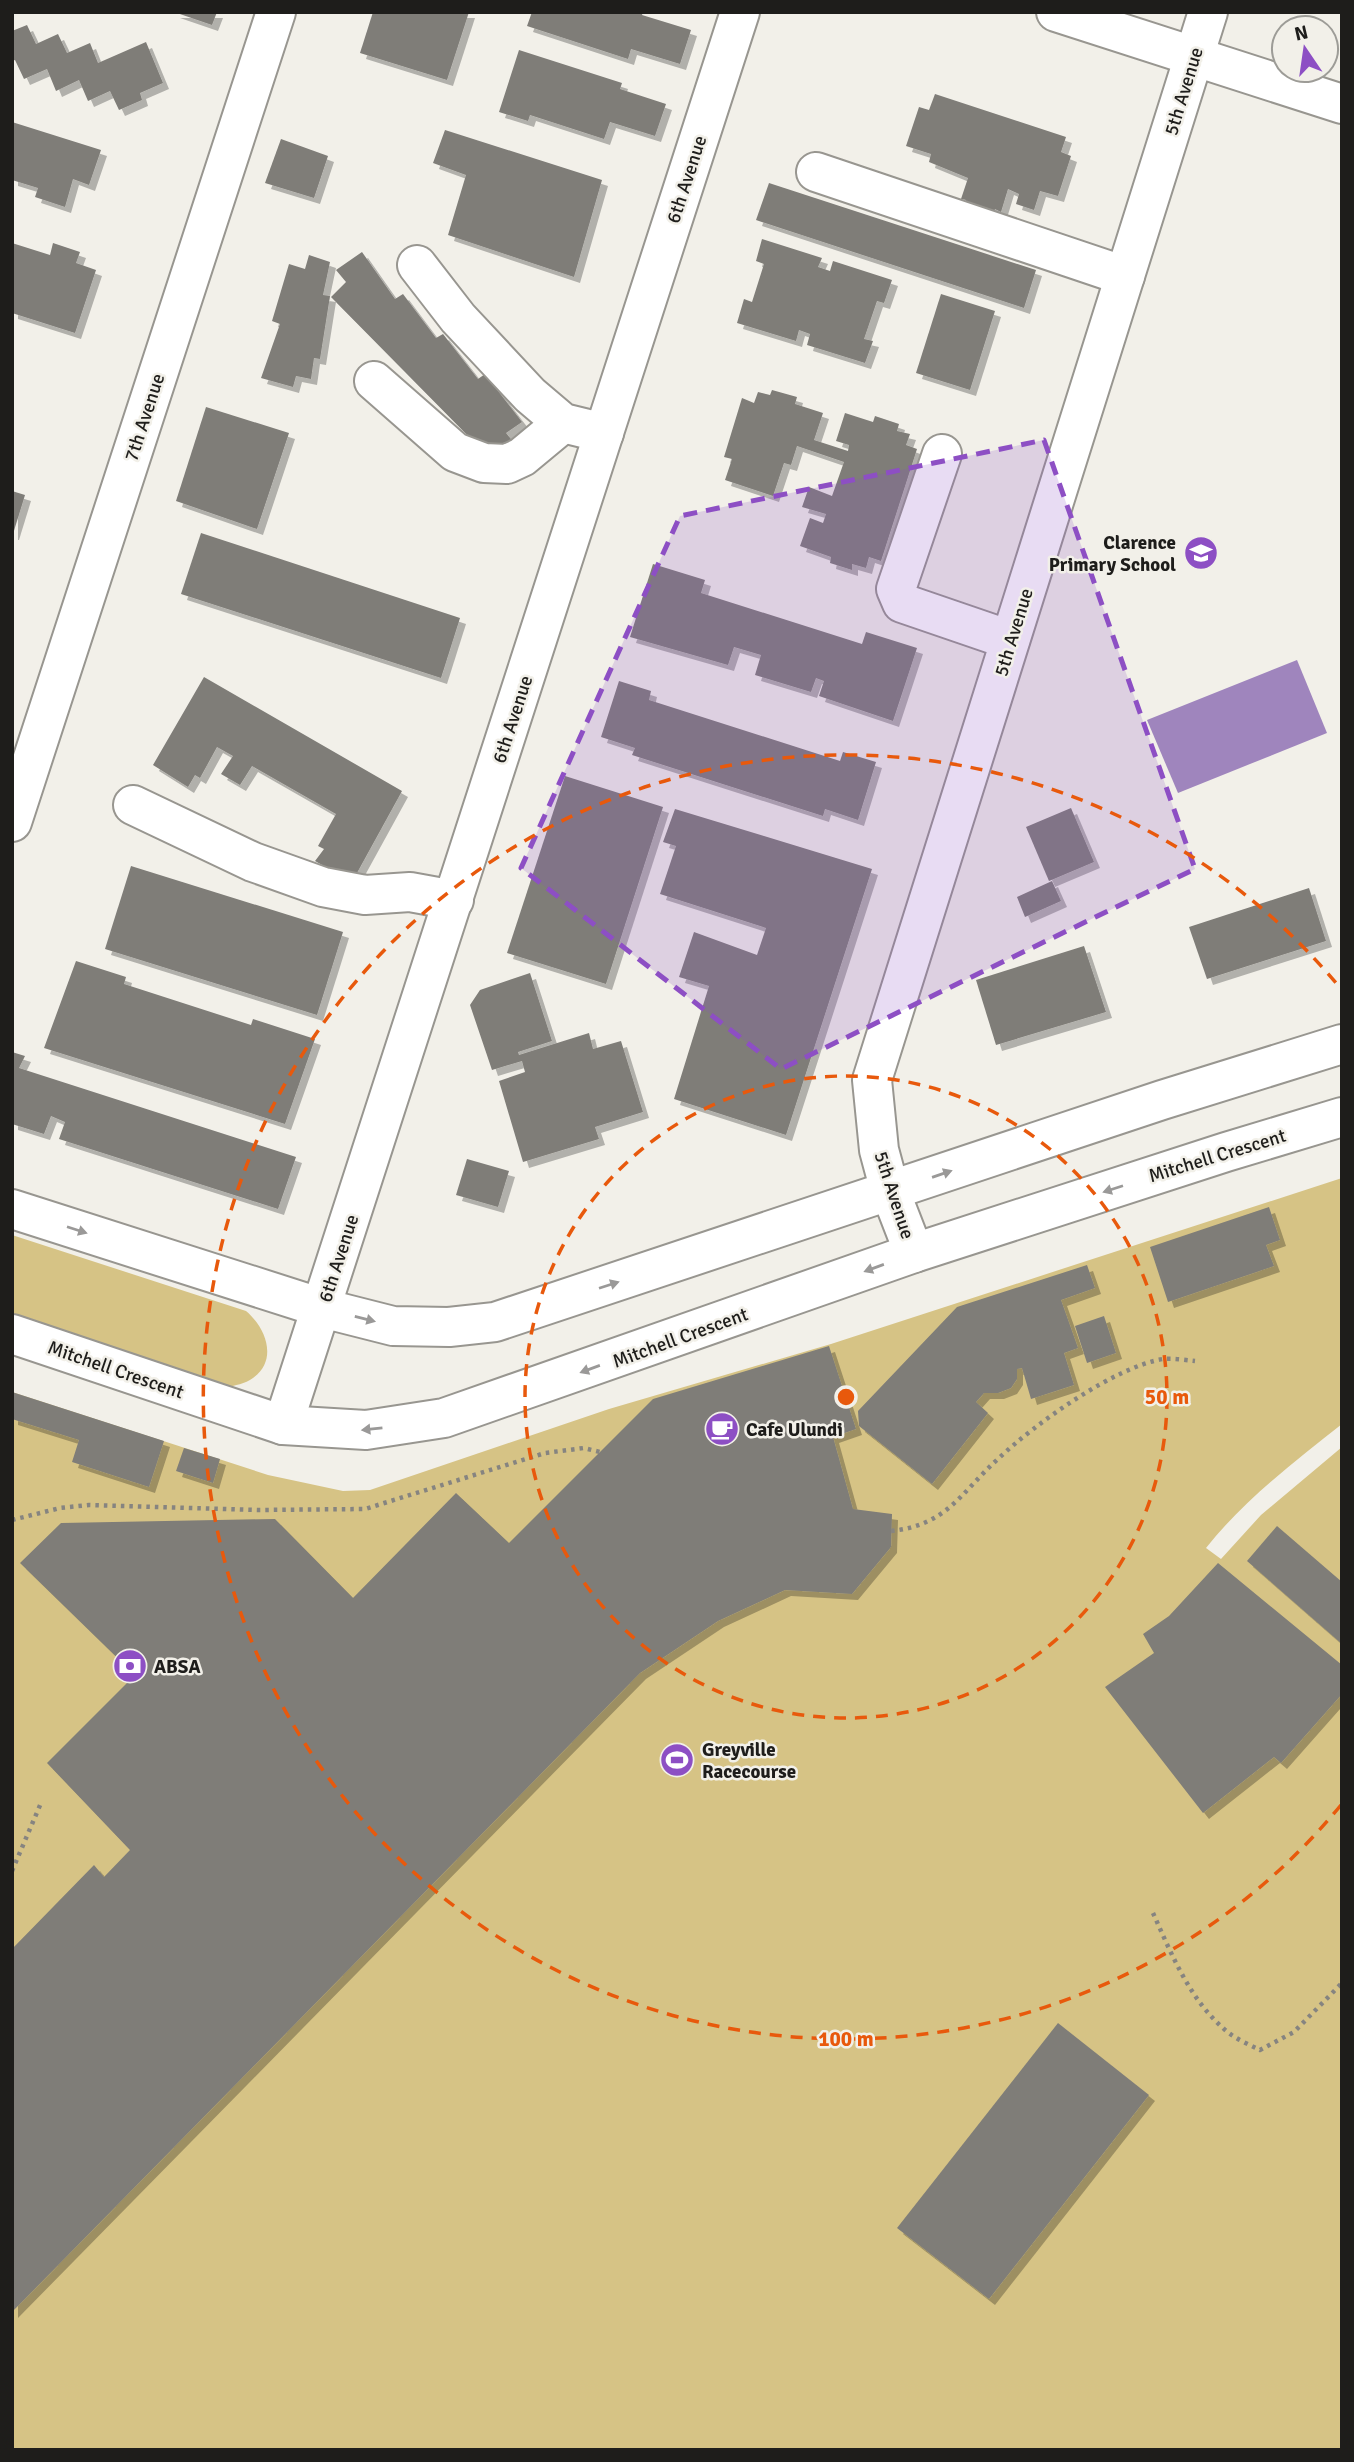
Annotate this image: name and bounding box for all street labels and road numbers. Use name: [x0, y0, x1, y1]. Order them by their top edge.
street label: 5th Avenue: [1159, 44, 1209, 138]
street label: 6th Avenue: [661, 132, 712, 226]
street label: 7th Avenue: [119, 370, 170, 464]
street label: 5th Avenue: [989, 585, 1039, 679]
street label: 6th Avenue: [487, 672, 538, 766]
street label: Mitchell Crescent: [1146, 1124, 1289, 1188]
street label: 5th Avenue: [869, 1148, 920, 1242]
street label: 6th Avenue: [313, 1211, 364, 1305]
street label: Mitchell Crescent: [609, 1302, 752, 1374]
street label: Mitchell Crescent: [45, 1335, 187, 1405]

